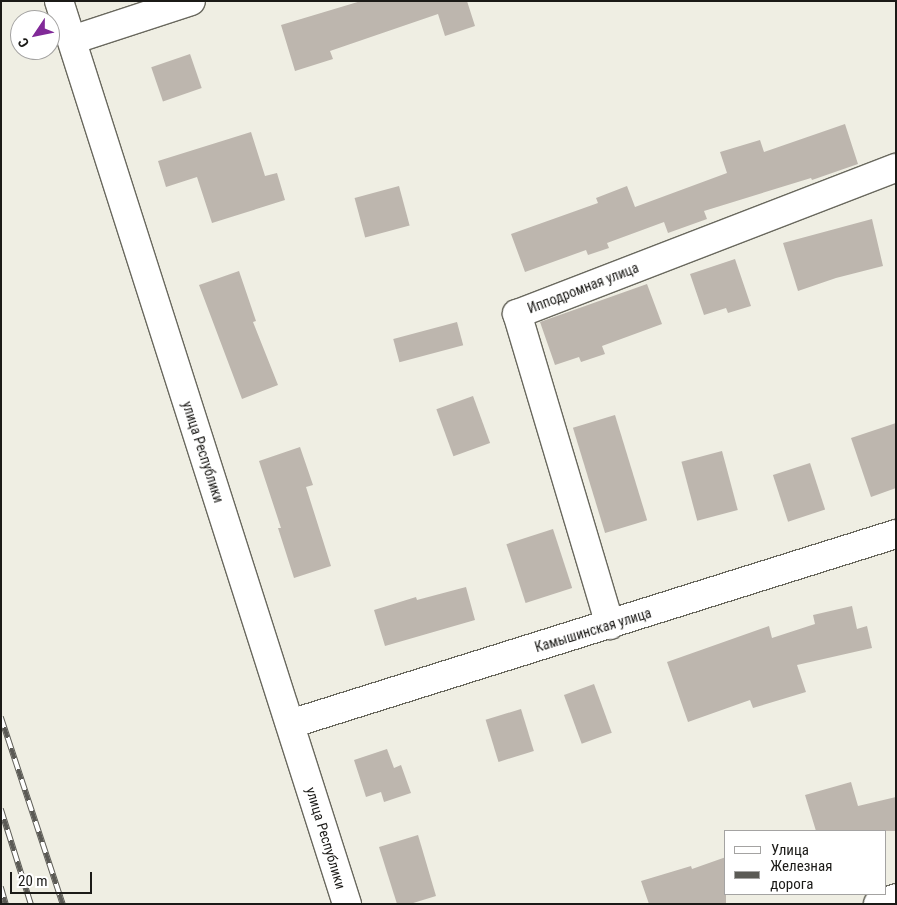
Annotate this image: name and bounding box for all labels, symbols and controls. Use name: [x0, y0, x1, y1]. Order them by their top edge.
north arrow: [10, 10, 60, 60]
text: С: [15, 35, 32, 51]
street label: Ипподромная улица: [525, 259, 641, 317]
street label: улица Республики: [179, 399, 227, 505]
street label: Камышинская улица: [533, 604, 653, 656]
street label: улица Республики: [303, 785, 349, 891]
legend: [724, 830, 887, 895]
text: Улица: [771, 841, 809, 859]
text: Железная дорога: [770, 857, 832, 893]
scale bar: [12, 862, 95, 894]
text: 20 m: [18, 872, 48, 890]

